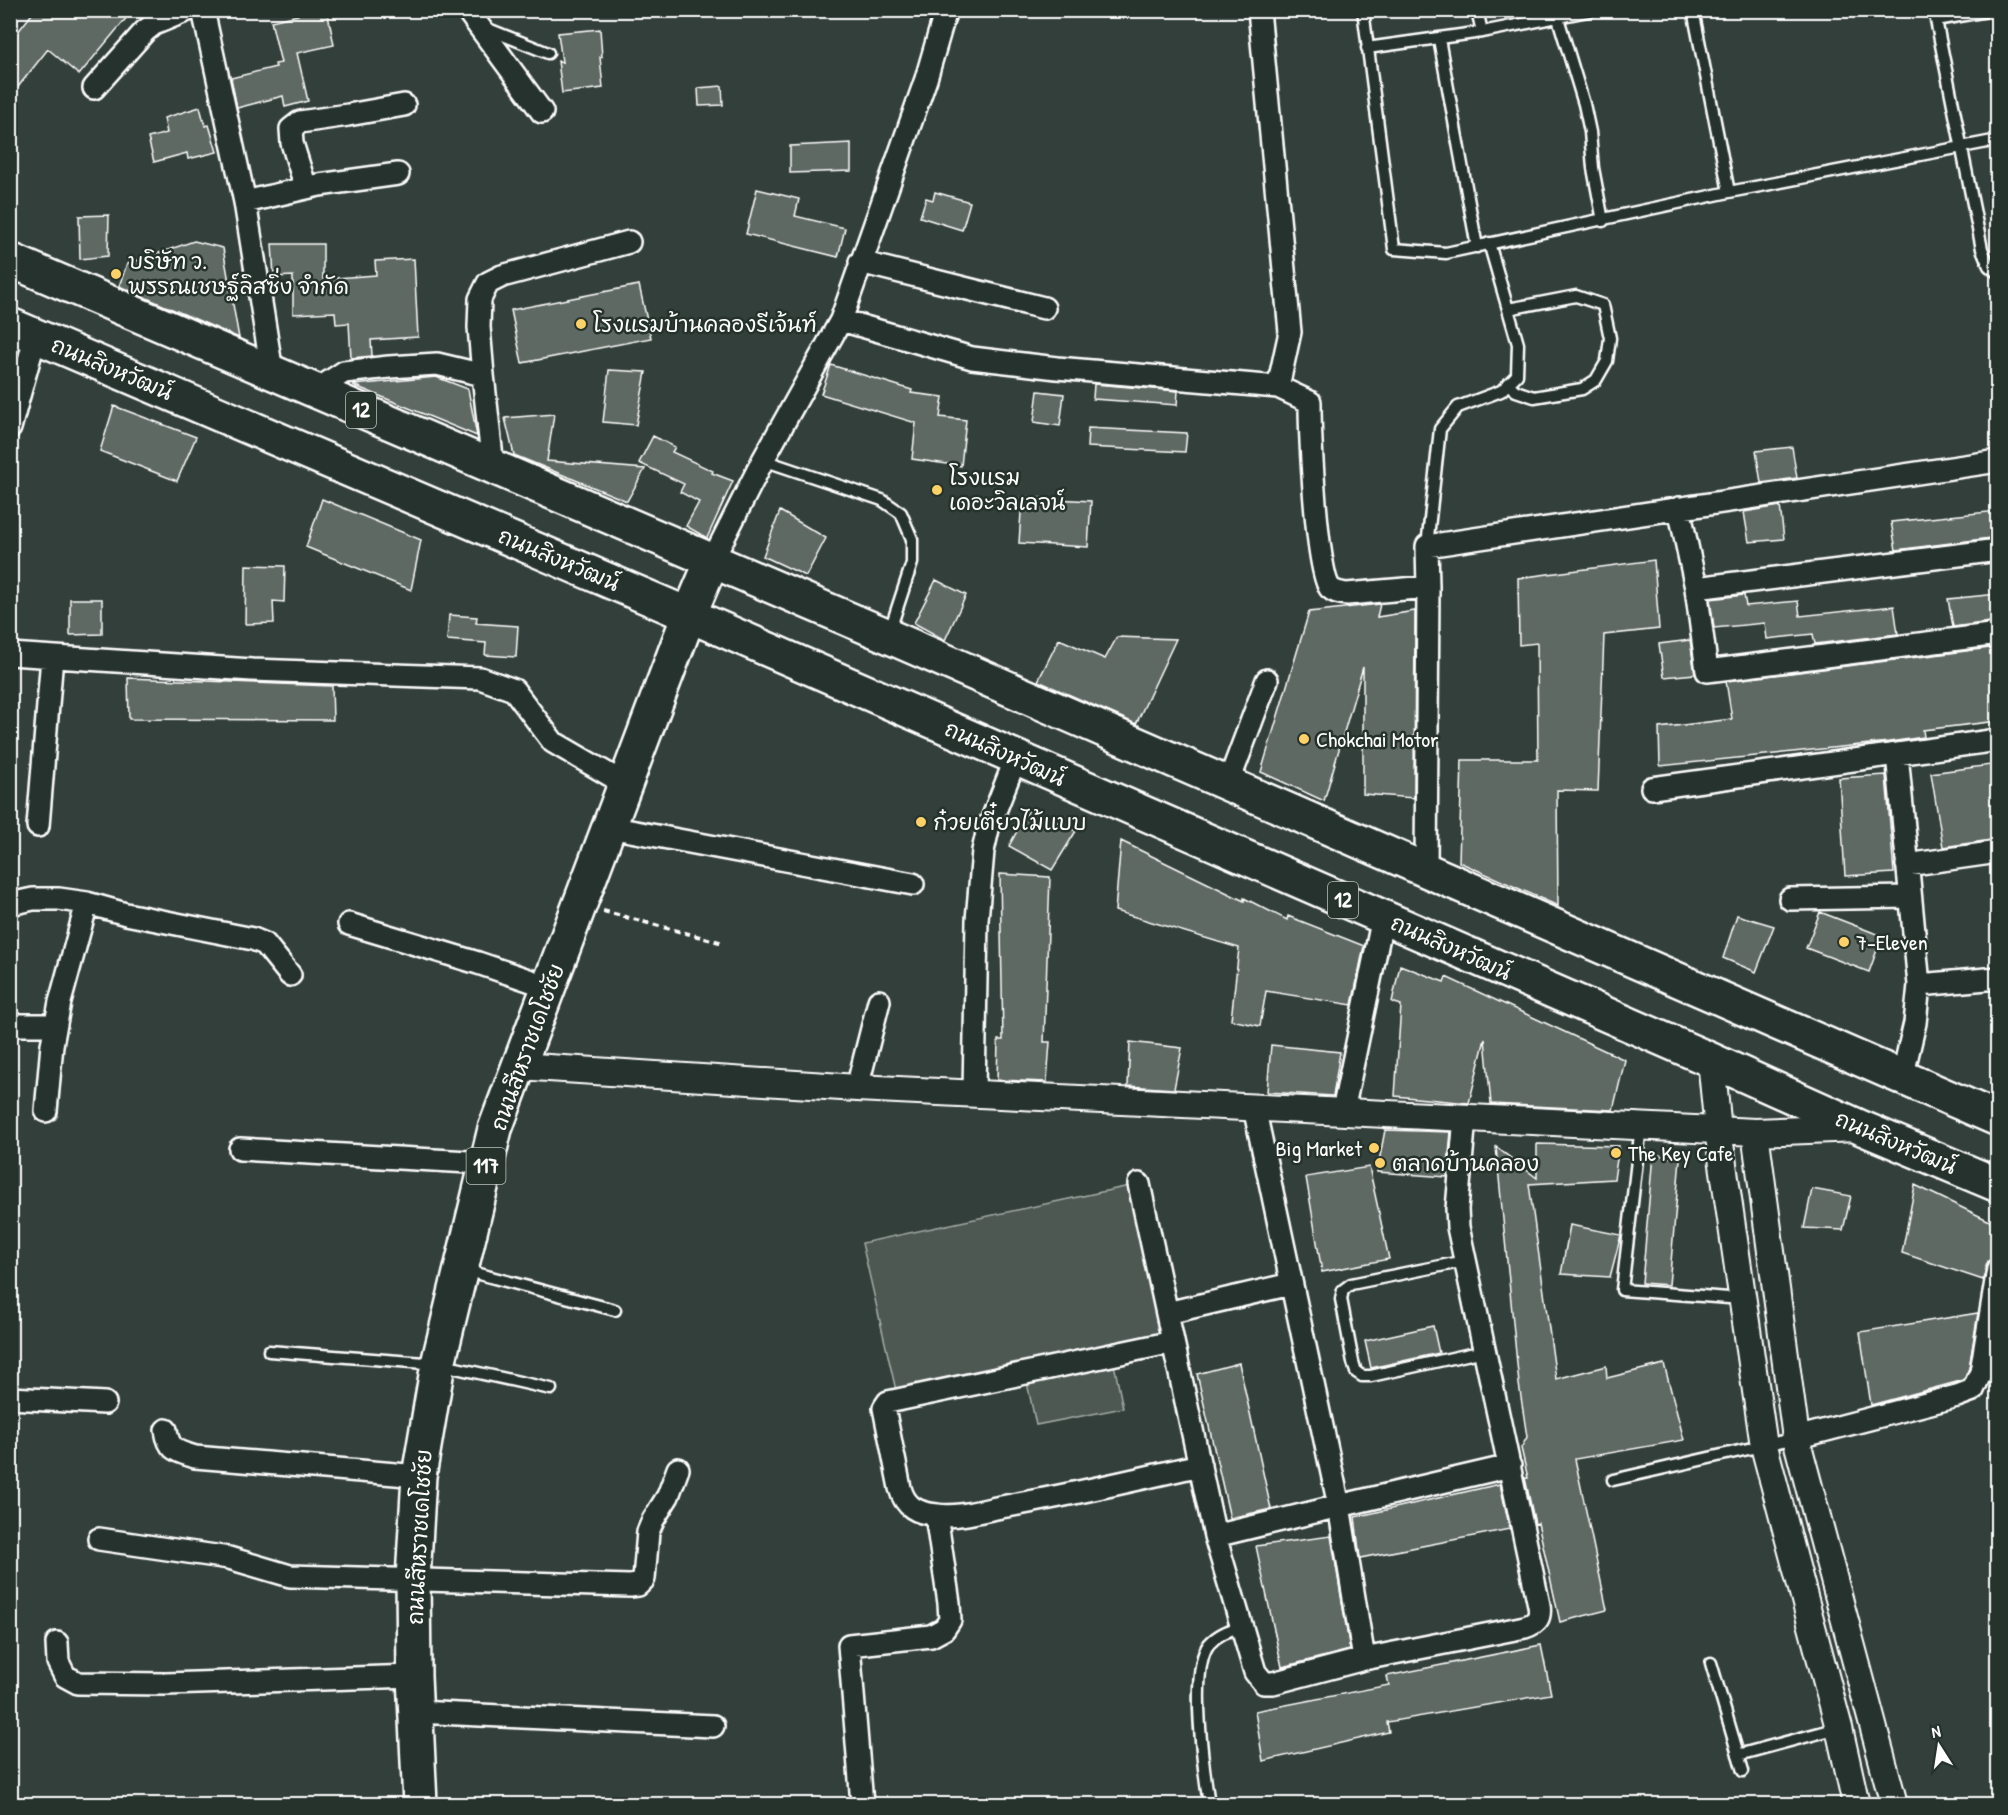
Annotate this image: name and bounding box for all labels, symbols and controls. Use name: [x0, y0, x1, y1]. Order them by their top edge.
place label: บริษัท ว. พรรณเชษฐ์ลิสซิ่ง จำกัด: [128, 246, 349, 301]
marker: บริษัท ว. พรรณเชษฐ์ลิสซิ่ง จำกัด: [109, 267, 123, 281]
place label: โรงแรมบ้านคลองรีเจ้นท์: [593, 309, 817, 339]
marker: โรงแรมบ้านคลองรีเจ้นท์: [574, 317, 588, 331]
street label: ถนนสิงหวัฒน์: [47, 329, 177, 407]
road number: 12: [346, 392, 376, 428]
place label: โรงแรม เดอะวิลเลจน์: [949, 462, 1066, 517]
marker: โรงแรม เดอะวิลเลจน์: [930, 483, 944, 497]
street label: ถนนสิงหวัฒน์: [494, 520, 624, 598]
street label: ถนนสิงหวัฒน์: [940, 713, 1070, 793]
place label: Chokchai Motor: [1316, 724, 1439, 754]
marker: Chokchai Motor: [1297, 732, 1311, 746]
place label: ก๋วยเตี๋ยวไม้แบบ: [933, 802, 1087, 837]
marker: ก๋วยเตี๋ยวไม้แบบ: [914, 815, 928, 829]
road number: 12: [1328, 882, 1358, 918]
street label: ถนนสิงหวัฒน์: [1386, 907, 1516, 987]
place label: 7-Eleven: [1856, 927, 1928, 957]
marker: 7-Eleven: [1837, 935, 1851, 949]
street label: ถนนสีหราชเดโชชัย: [483, 959, 571, 1135]
street label: ถนนสิงหวัฒน์: [1831, 1103, 1961, 1181]
place label: Big Market: [1275, 1133, 1362, 1163]
place label: The Key Cafe: [1628, 1138, 1734, 1168]
marker: Big Market: [1367, 1141, 1381, 1155]
marker: The Key Cafe: [1609, 1146, 1623, 1160]
road number: 117: [466, 1148, 506, 1184]
place label: ตลาดบ้านคลอง: [1392, 1148, 1539, 1178]
marker: ตลาดบ้านคลอง: [1373, 1156, 1387, 1170]
street label: ถนนสีหราชเดโชชัย: [399, 1448, 439, 1626]
north arrow: [1909, 1716, 1969, 1776]
text: N: [1929, 1720, 1943, 1743]

